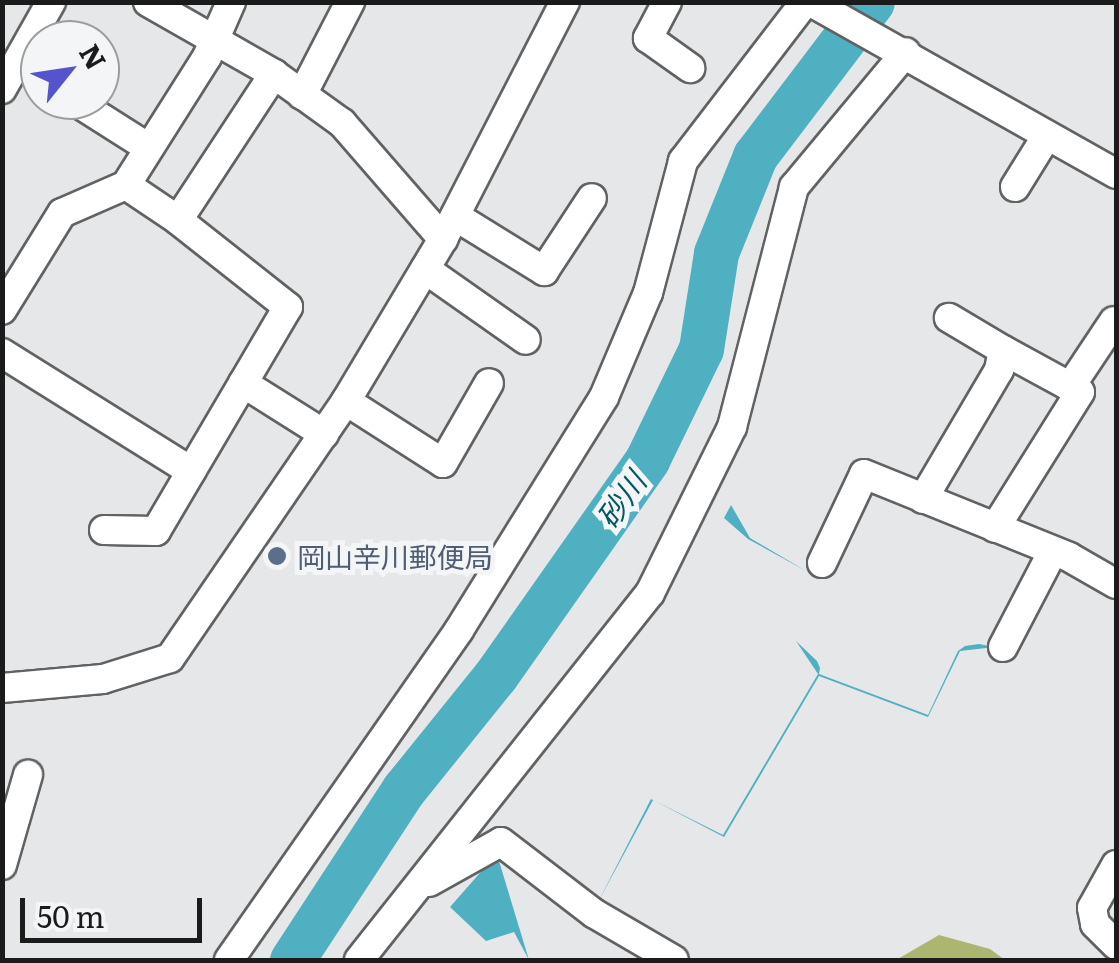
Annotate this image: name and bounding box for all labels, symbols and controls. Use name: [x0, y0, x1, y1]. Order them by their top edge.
north arrow: [20, 20, 120, 120]
text: N: [70, 35, 118, 77]
water label: 砂川: [588, 464, 652, 534]
place label: 岡山辛川郵便局: [297, 539, 493, 573]
marker: 岡山辛川郵便局: [266, 545, 288, 567]
scale bar: [25, 878, 208, 940]
text: 50 m: [37, 893, 105, 937]

